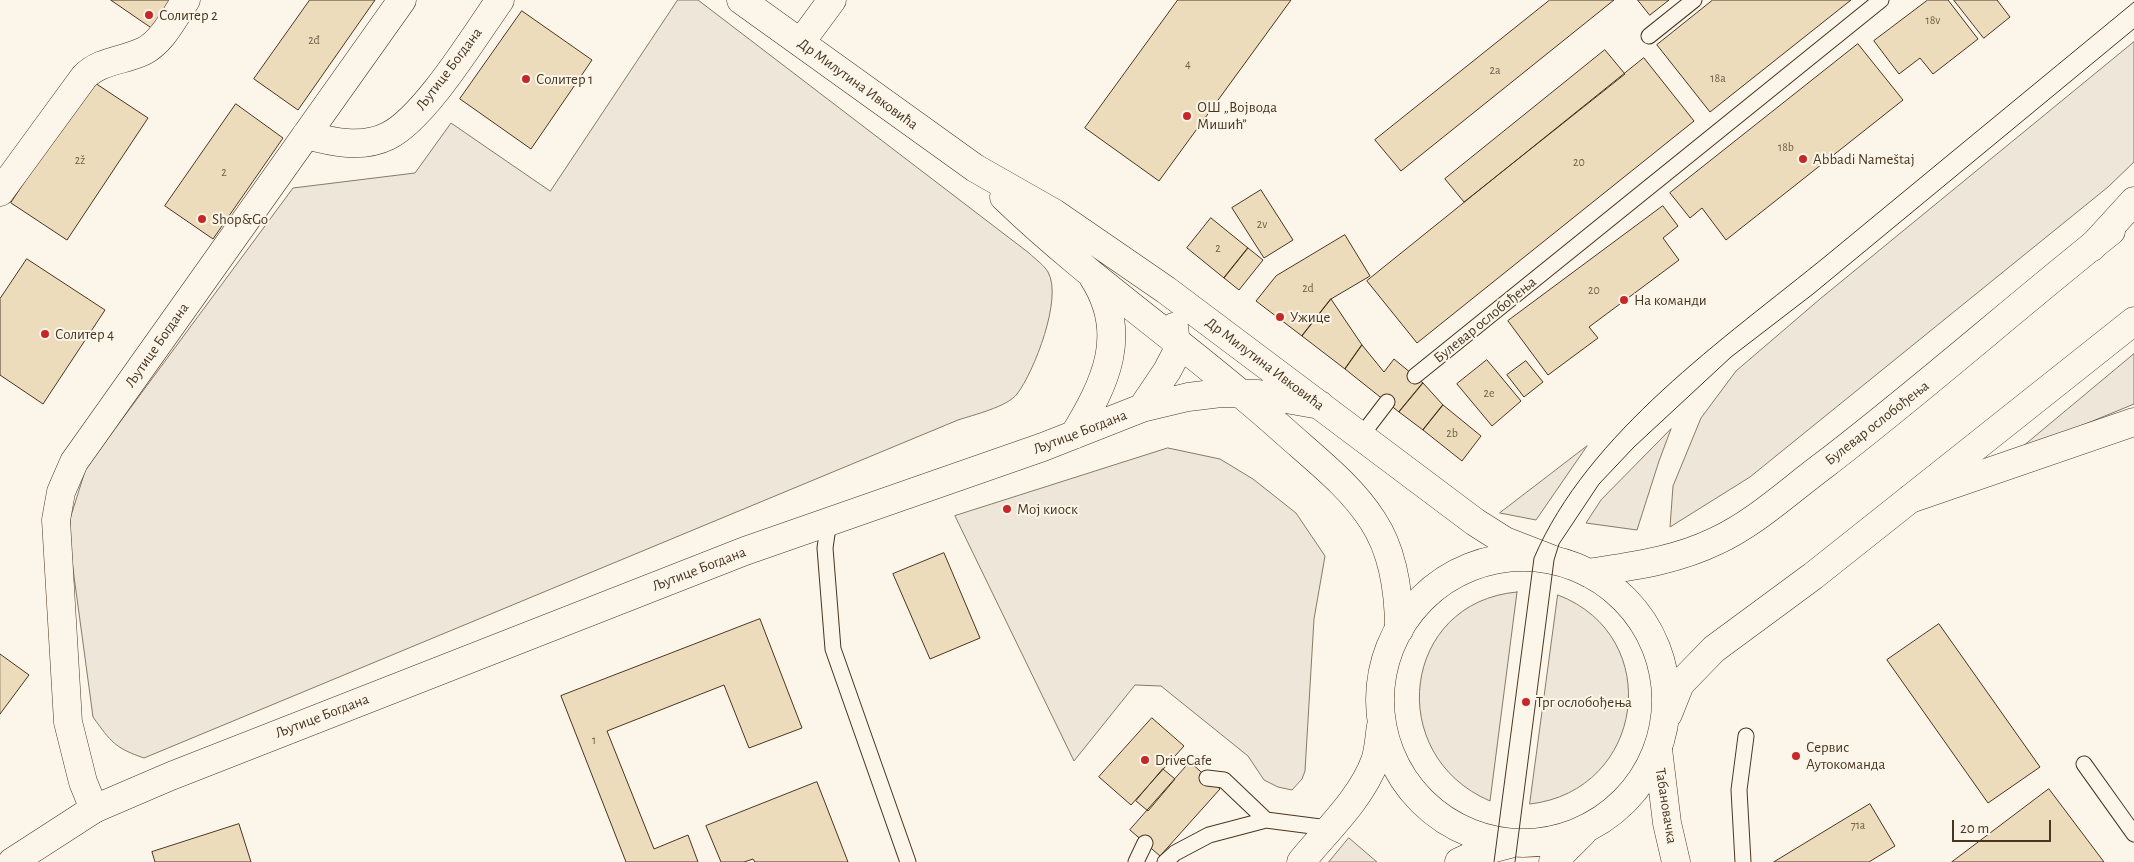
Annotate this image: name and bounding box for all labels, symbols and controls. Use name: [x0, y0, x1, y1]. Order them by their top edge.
place label: Солитер 2: [159, 6, 218, 24]
marker: Солитер 2: [143, 9, 155, 21]
house number: 18v: [1926, 13, 1940, 27]
street label: Љутице Богдана: [412, 24, 486, 114]
house number: 2đ: [308, 33, 320, 47]
street label: Др Милутина Ивковића: [794, 34, 922, 134]
house number: 4: [1185, 57, 1191, 71]
house number: 2a: [1489, 63, 1501, 77]
place label: Солитер 1: [536, 70, 593, 88]
house number: 18a: [1710, 71, 1726, 85]
marker: Солитер 1: [520, 73, 532, 85]
place label: ОШ „Војвода Мишић”: [1197, 98, 1277, 133]
marker: ОШ „Војвода Мишић”: [1181, 110, 1193, 122]
house number: 18b: [1778, 140, 1794, 154]
place label: Abbadi Nameštaj: [1813, 150, 1915, 168]
house number: 2ž: [75, 153, 85, 167]
marker: Abbadi Nameštaj: [1797, 153, 1809, 165]
house number: 20: [1573, 155, 1585, 169]
house number: 2: [221, 165, 227, 179]
place label: Shop&Go: [212, 210, 268, 228]
marker: Shop&Go: [196, 213, 208, 225]
house number: 2v: [1257, 217, 1267, 231]
house number: 2: [1215, 241, 1221, 255]
street label: Булевар ослобођења: [1430, 273, 1540, 367]
house number: 2d: [1302, 281, 1314, 295]
house number: 20: [1588, 283, 1600, 297]
place label: На команди: [1634, 291, 1707, 309]
marker: На команди: [1618, 294, 1630, 306]
street label: Љутице Богдана: [121, 299, 193, 391]
place label: Ужице: [1290, 308, 1330, 326]
marker: Ужице: [1274, 311, 1286, 323]
street label: Др Милутина Ивковића: [1202, 313, 1328, 415]
place label: Солитер 4: [55, 325, 114, 343]
marker: Солитер 4: [39, 328, 51, 340]
street label: Булевар ослобођења: [1821, 377, 1933, 469]
house number: 2e: [1484, 386, 1494, 400]
street label: Љутице Богдана: [1031, 406, 1129, 458]
house number: 2b: [1446, 426, 1458, 440]
place label: Мој киоск: [1017, 500, 1078, 518]
marker: Мој киоск: [1001, 503, 1013, 515]
street label: Љутице Богдана: [650, 543, 748, 595]
street label: Љутице Богдана: [273, 690, 371, 742]
place label: Трг ослобођења: [1536, 693, 1632, 711]
marker: Трг ослобођења: [1520, 696, 1532, 708]
house number: 1: [592, 733, 596, 747]
place label: Сервис Аутокоманда: [1806, 738, 1885, 773]
marker: Сервис Аутокоманда: [1790, 750, 1802, 762]
place label: DriveCafe: [1155, 751, 1212, 769]
marker: DriveCafe: [1139, 754, 1151, 766]
street label: Табановачка: [1651, 767, 1681, 845]
scale bar: [1954, 810, 2053, 842]
house number: 71a: [1851, 818, 1865, 832]
text: 20 m: [1960, 821, 1989, 836]

